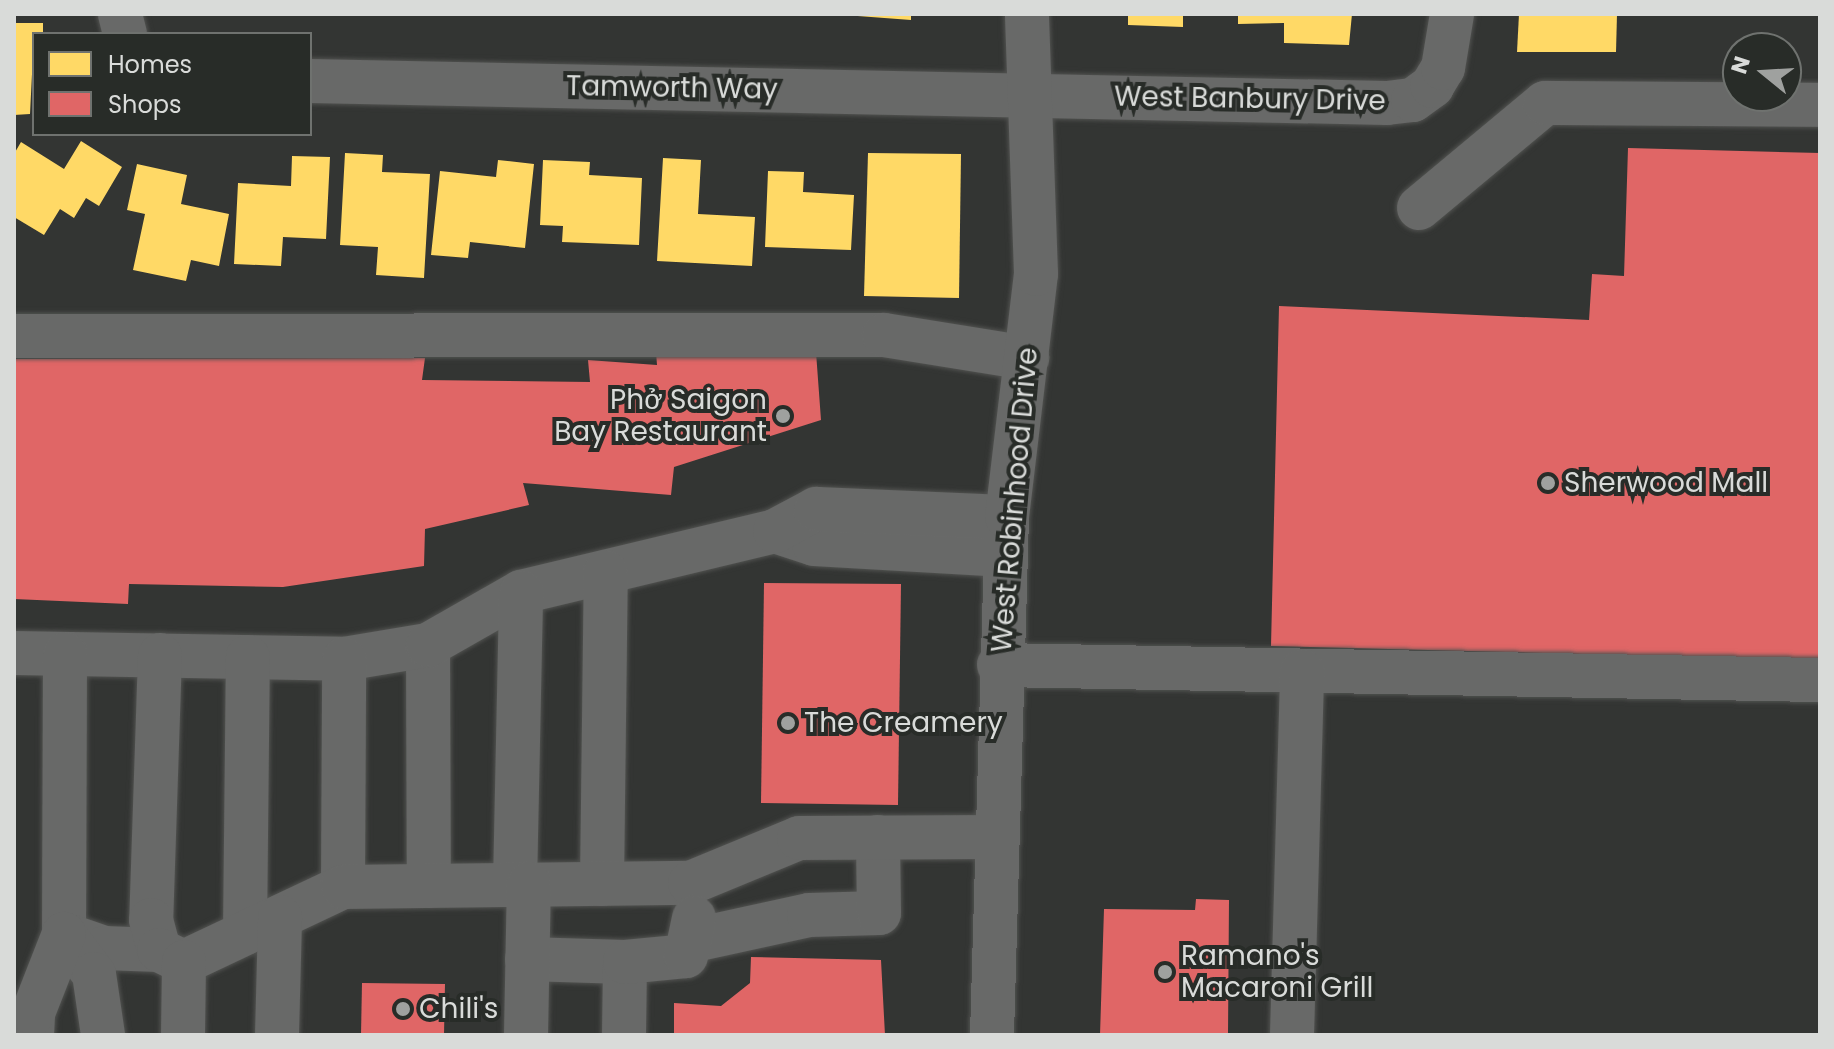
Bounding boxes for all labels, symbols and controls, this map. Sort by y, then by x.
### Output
legend [32,32,312,136]
north arrow [1722,32,1802,112]
text: Homes [108,48,192,81]
text: N [1723,52,1758,78]
street label: Tamworth Way [566,69,778,107]
street label: West Banbury Drive [1114,80,1386,118]
text: Shops [108,88,182,121]
street label: West Robinhood Drive [985,346,1045,654]
place label: Phở Saigon Bay Restaurant [554,383,767,449]
marker: Phở Saigon Bay Restaurant [774,407,792,425]
place label: Sherwood Mall [1564,466,1768,500]
marker: Sherwood Mall [1539,474,1557,492]
place label: The Creamery [804,706,1003,740]
marker: The Creamery [779,714,797,732]
place label: Ramano's Macaroni Grill [1181,939,1373,1005]
marker: Ramano's Macaroni Grill [1156,963,1174,981]
place label: Chili's [419,992,498,1026]
marker: Chili's [394,1000,412,1018]

